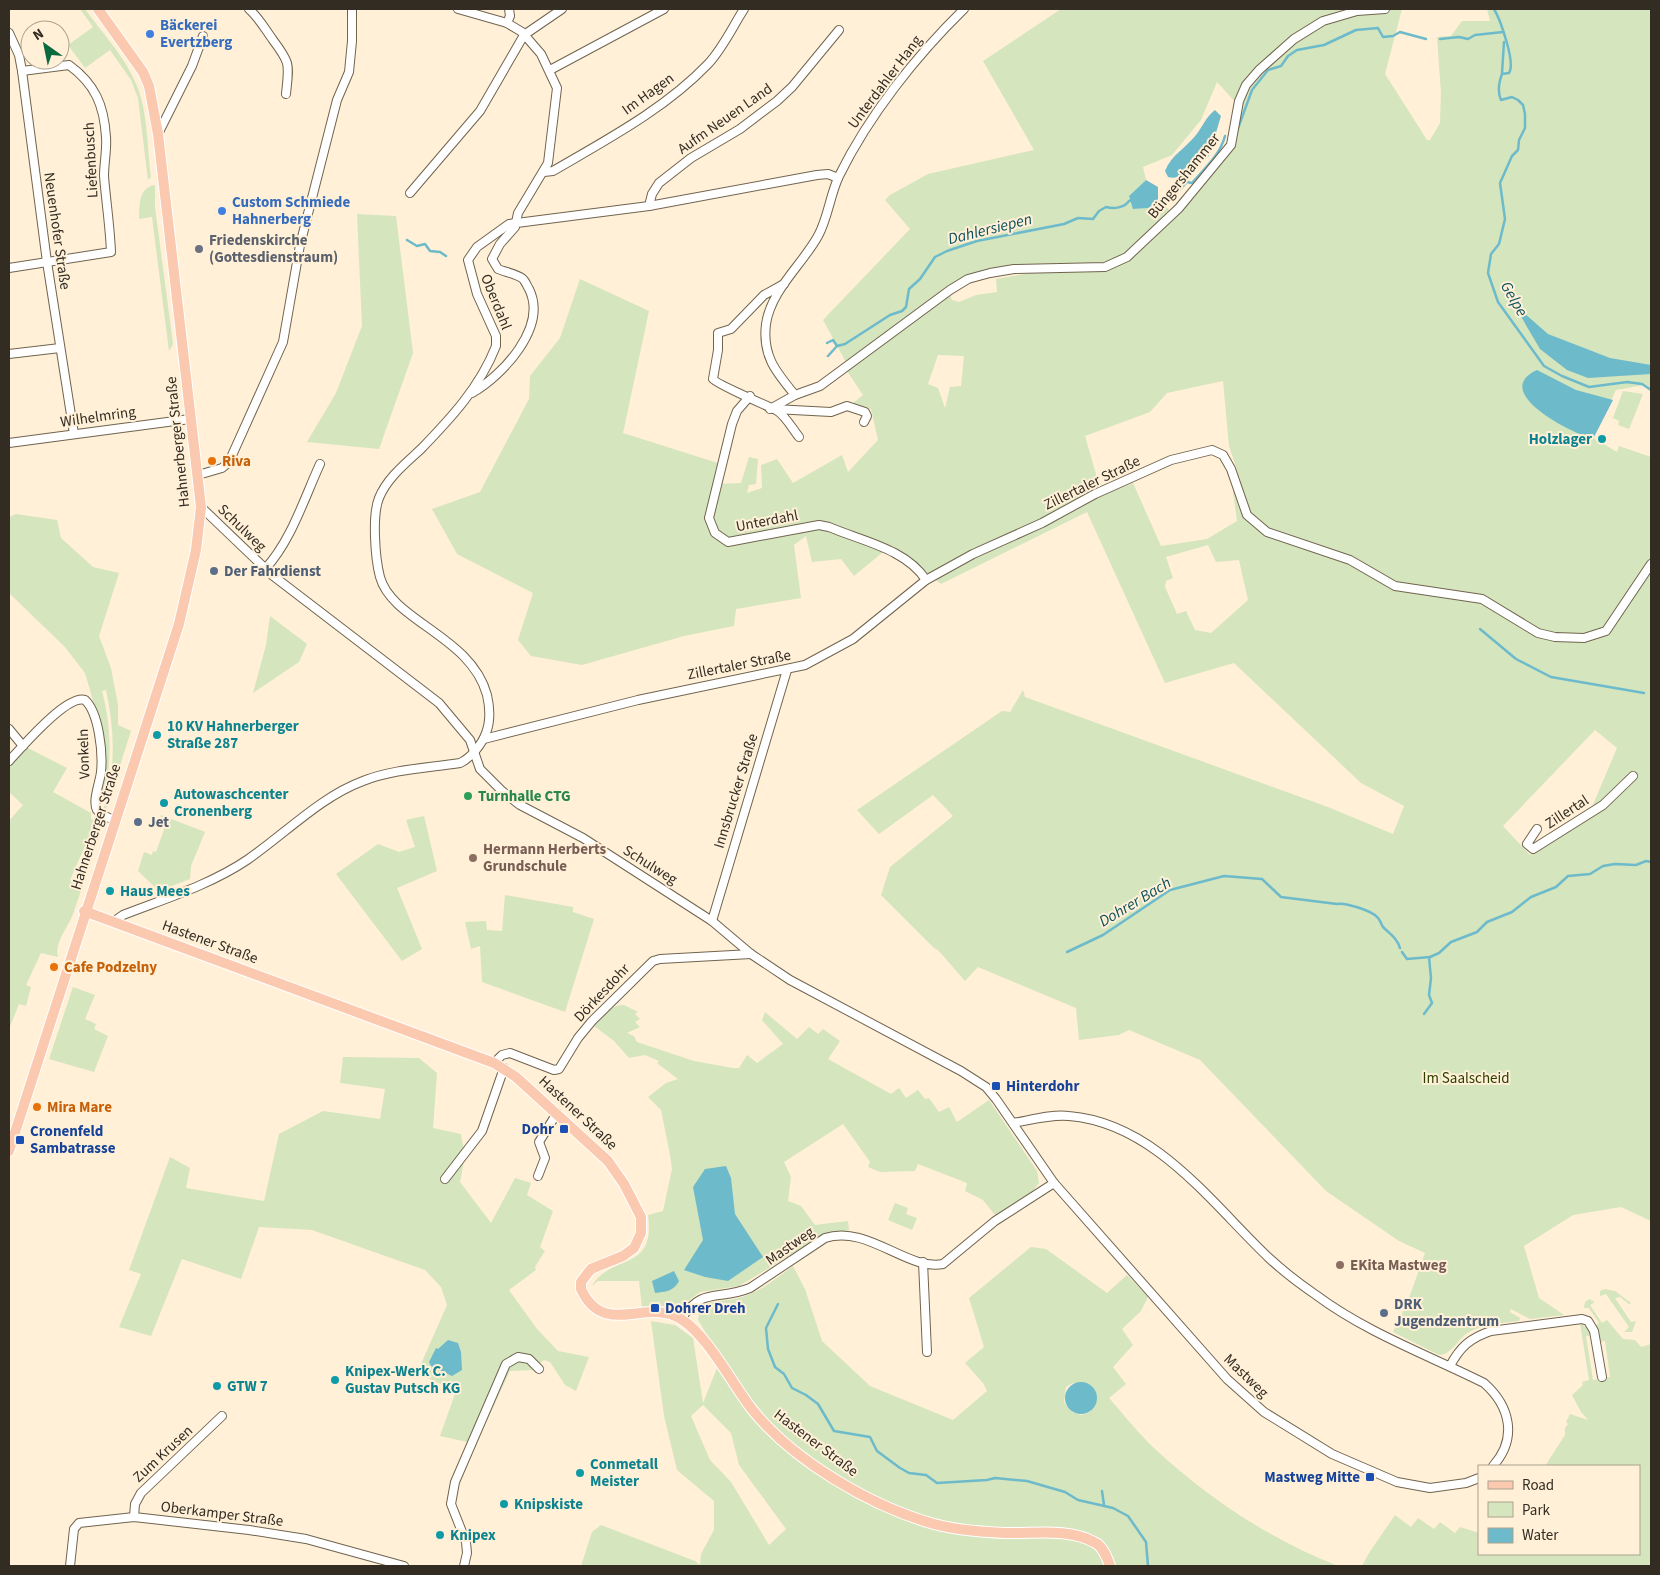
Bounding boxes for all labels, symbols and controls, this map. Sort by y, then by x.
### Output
place label: Bäckerei Evertzberg [160,15,232,53]
north arrow [20,20,70,70]
text: N [29,24,48,46]
marker: Bäckerei Evertzberg [144,28,156,40]
street label: Unterdahler Hang [843,31,927,133]
street label: Im Hagen [618,68,678,120]
street label: Aufm Neuen Land [673,78,777,160]
street label: Liefenbusch [79,121,103,199]
street label: Büngershammer [1143,128,1226,223]
street label: Neuenhofer Straße [38,171,76,291]
place label: Custom Schmiede Hahnerberg [232,192,350,230]
marker: Custom Schmiede Hahnerberg [216,205,228,217]
water label: Dahlersiepen [946,208,1034,250]
place label: Friedenskirche (Gottesdienstraum) [209,230,338,268]
marker: Friedenskirche (Gottesdienstraum) [193,243,205,255]
street label: Oberdahl [475,271,517,333]
water label: Gelpe [1495,277,1533,321]
street label: Hahnerberger Straße [161,376,195,508]
street label: Wilhelmring [59,401,137,433]
place label: Holzlager [1529,429,1592,450]
marker: Holzlager [1596,433,1608,445]
place label: Riva [222,451,251,472]
street label: Zillertaler Straße [1040,451,1144,515]
marker: Riva [206,455,218,467]
street label: Schulweg [213,499,271,557]
street label: Unterdahl [734,505,800,537]
place label: Der Fahrdienst [224,561,321,582]
marker: Der Fahrdienst [208,565,220,577]
street label: Zillertaler Straße [685,645,793,685]
place label: 10 KV Hahnerberger Straße 287 [167,716,299,754]
street label: Vonkeln [73,728,95,780]
marker: 10 KV Hahnerberger Straße 287 [151,729,163,741]
street label: Innsbrucker Straße [709,731,763,851]
street label: Hahnerberger Straße [66,761,126,893]
place label: Autowaschcenter Cronenberg [173,784,289,822]
place label: Turnhalle CTG [478,786,571,807]
marker: Turnhalle CTG [462,790,474,802]
street label: Zillertal [1541,790,1593,834]
marker: Autowaschcenter Cronenberg [158,797,170,809]
place label: Jet [148,812,169,833]
marker: Jet [132,816,144,828]
place label: Hermann Herberts Grundschule [483,839,607,877]
street label: Schulweg [619,840,682,890]
marker: Hermann Herberts Grundschule [467,852,479,864]
water label: Dohrer Bach [1095,872,1175,932]
place label: Haus Mees [120,881,190,902]
marker: Haus Mees [104,885,116,897]
street label: Hastener Straße [159,915,261,969]
place label: Cafe Podzelny [64,957,157,978]
street label: Dörkesdohr [569,958,635,1027]
marker: Cafe Podzelny [48,961,60,973]
park label: Im Saalscheid [1422,1068,1510,1089]
street label: Hastener Straße [534,1071,622,1155]
place label: Hinterdohr [1006,1076,1079,1097]
marker: Hinterdohr [990,1080,1002,1092]
place label: Mira Mare [47,1097,112,1118]
marker: Mira Mare [31,1101,43,1113]
place label: Dohr [522,1119,554,1140]
place label: Cronenfeld Sambatrasse [30,1121,116,1159]
marker: Dohr [558,1123,570,1135]
marker: Cronenfeld Sambatrasse [14,1134,26,1146]
street label: Mastweg [761,1221,819,1270]
place label: EKita Mastweg [1350,1255,1447,1276]
marker: EKita Mastweg [1334,1259,1346,1271]
place label: DRK Jugendzentrum [1394,1294,1499,1332]
place label: Dohrer Dreh [665,1298,746,1319]
marker: Dohrer Dreh [649,1302,661,1314]
marker: DRK Jugendzentrum [1378,1307,1390,1319]
street label: Mastweg [1219,1349,1273,1403]
place label: Knipex-Werk C. Gustav Putsch KG [345,1361,460,1399]
marker: Knipex-Werk C. Gustav Putsch KG [329,1374,341,1386]
place label: GTW 7 [227,1376,268,1397]
marker: GTW 7 [211,1380,223,1392]
street label: Hastener Straße [769,1404,863,1482]
street label: Zum Krusen [128,1421,198,1487]
place label: Conmetall Meister [590,1454,659,1492]
legend [1478,1465,1640,1555]
marker: Conmetall Meister [574,1467,586,1479]
place label: Mastweg Mitte [1264,1467,1360,1488]
marker: Mastweg Mitte [1364,1471,1376,1483]
text: Road [1522,1475,1554,1496]
place label: Knipskiste [514,1494,583,1515]
street label: Oberkamper Straße [160,1496,284,1532]
marker: Knipskiste [498,1498,510,1510]
text: Park [1522,1500,1551,1521]
place label: Knipex [450,1525,496,1546]
text: Water [1522,1525,1559,1546]
marker: Knipex [434,1529,446,1541]

